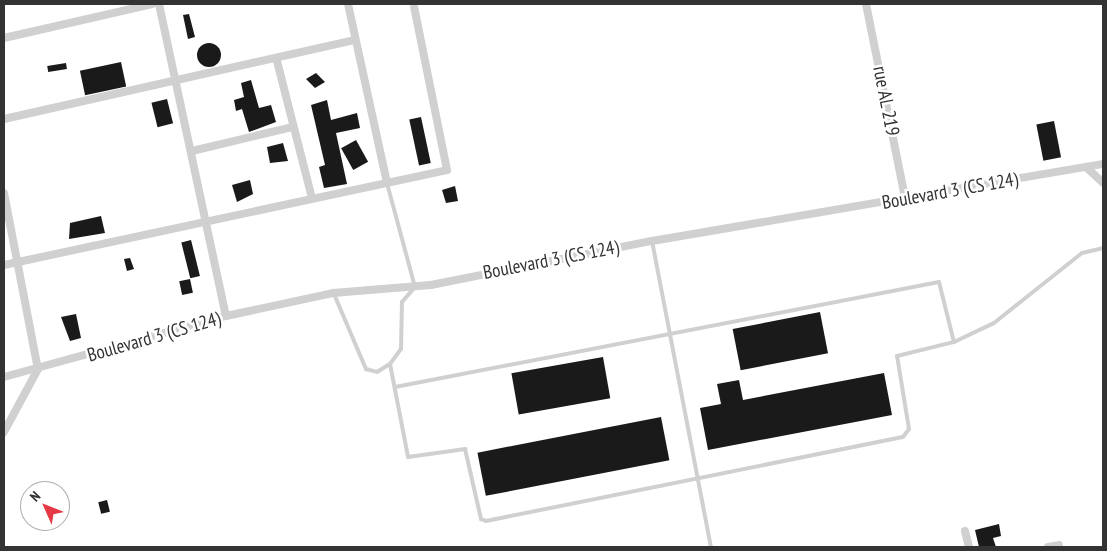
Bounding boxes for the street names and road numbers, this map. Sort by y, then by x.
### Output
street label: rue AL 219 [868,64,904,138]
street label: Boulevard 3 (CS 124) [880,168,1020,214]
street label: Boulevard 3 (CS 124) [481,236,621,284]
street label: Boulevard 3 (CS 124) [85,307,223,367]

